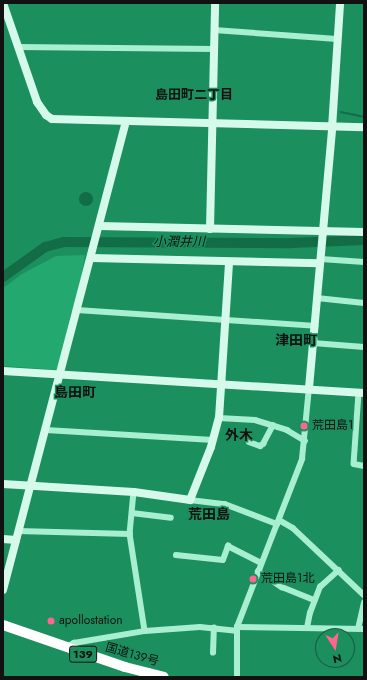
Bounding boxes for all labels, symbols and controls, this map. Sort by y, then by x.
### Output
district label: 島田町二丁目 [155,87,233,103]
water label: 小潤井川 [153,234,205,250]
district label: 津田町 [275,332,317,348]
district label: 島田町 [54,384,96,400]
place label: 荒田島1 [312,419,353,433]
marker: 荒田島1 [299,421,309,431]
district label: 外木 [225,427,253,443]
district label: 荒田島 [188,506,230,522]
place label: 荒田島1北 [261,572,314,586]
marker: 荒田島1北 [248,574,258,584]
place label: apollostation [59,614,123,628]
marker: apollostation [46,616,56,626]
north arrow [315,628,355,668]
street label: 国道139号 [104,641,160,669]
road number: 139 [69,645,97,663]
text: N [331,650,343,667]

